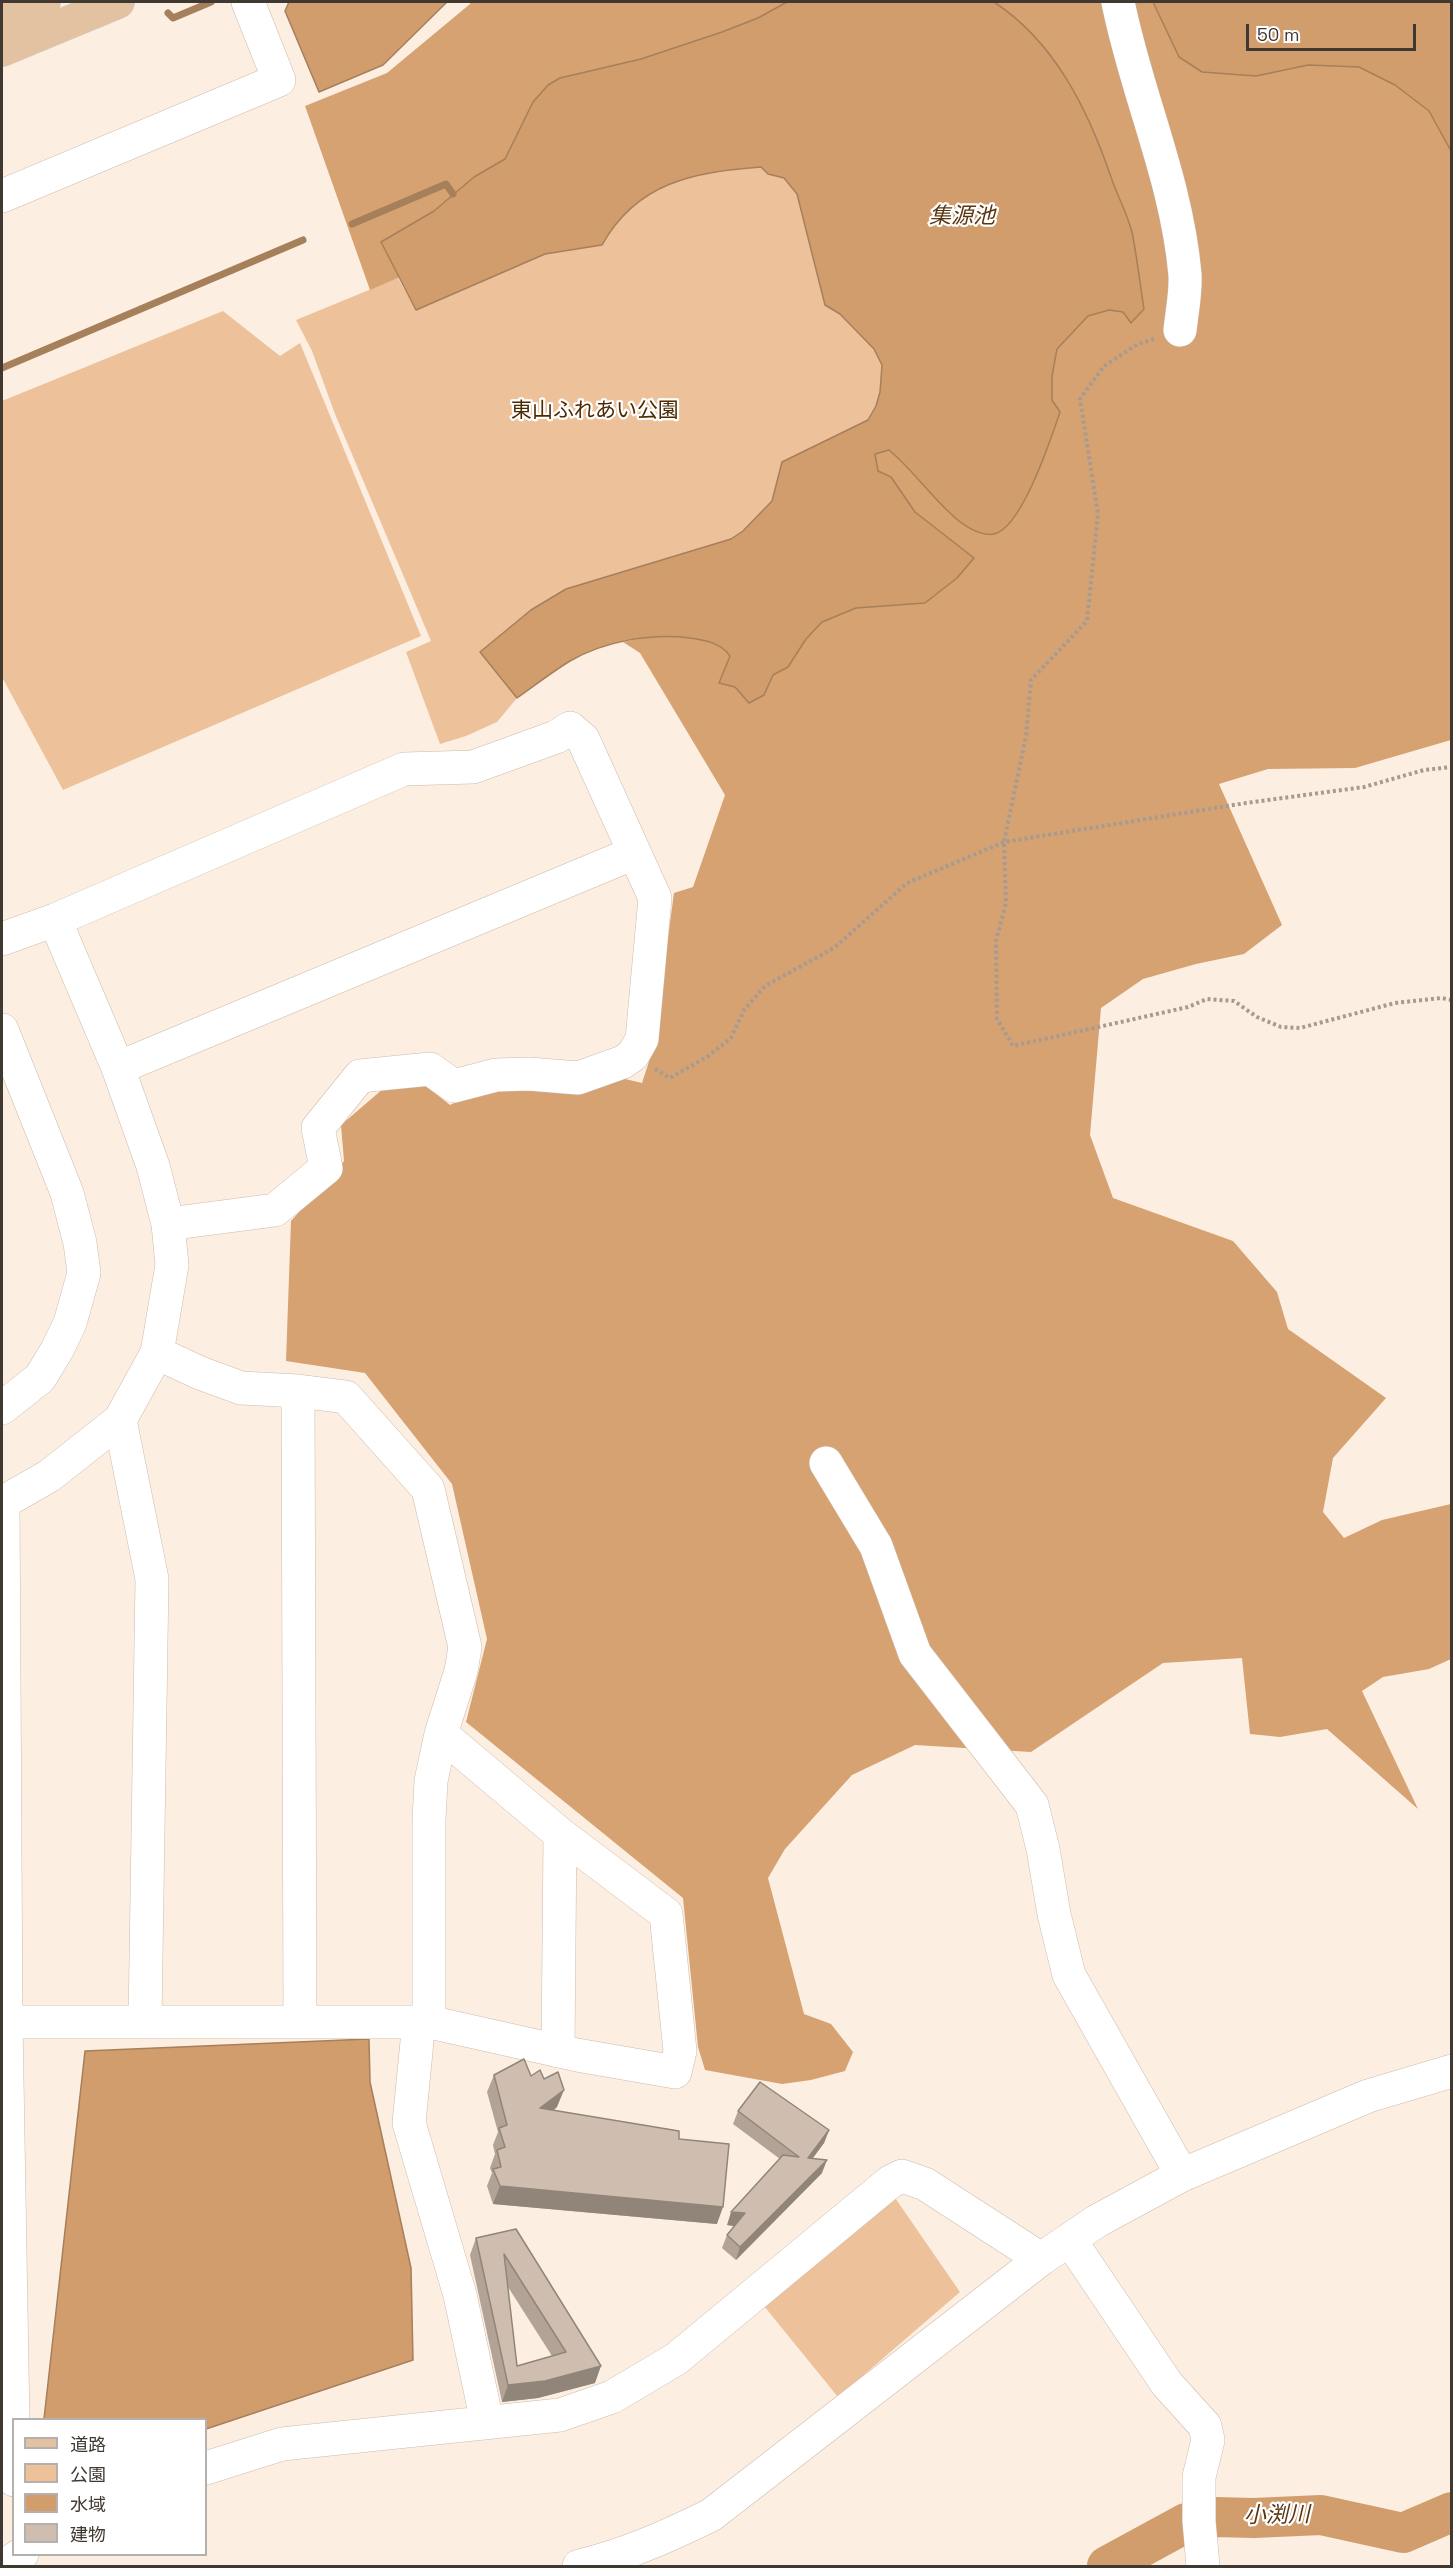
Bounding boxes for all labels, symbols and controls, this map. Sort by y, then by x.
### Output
scale bar [1249,12,1418,50]
text: 50 m [1257,23,1299,46]
water label: 集源池 [929,204,995,230]
park label: 東山ふれあい公園 [511,398,679,424]
legend [12,2418,207,2556]
text: 道路 [70,2433,106,2456]
text: 公園 [70,2463,106,2486]
text: 水域 [70,2493,106,2516]
water label: 小渕川 [1244,2502,1310,2530]
text: 建物 [70,2523,106,2546]

